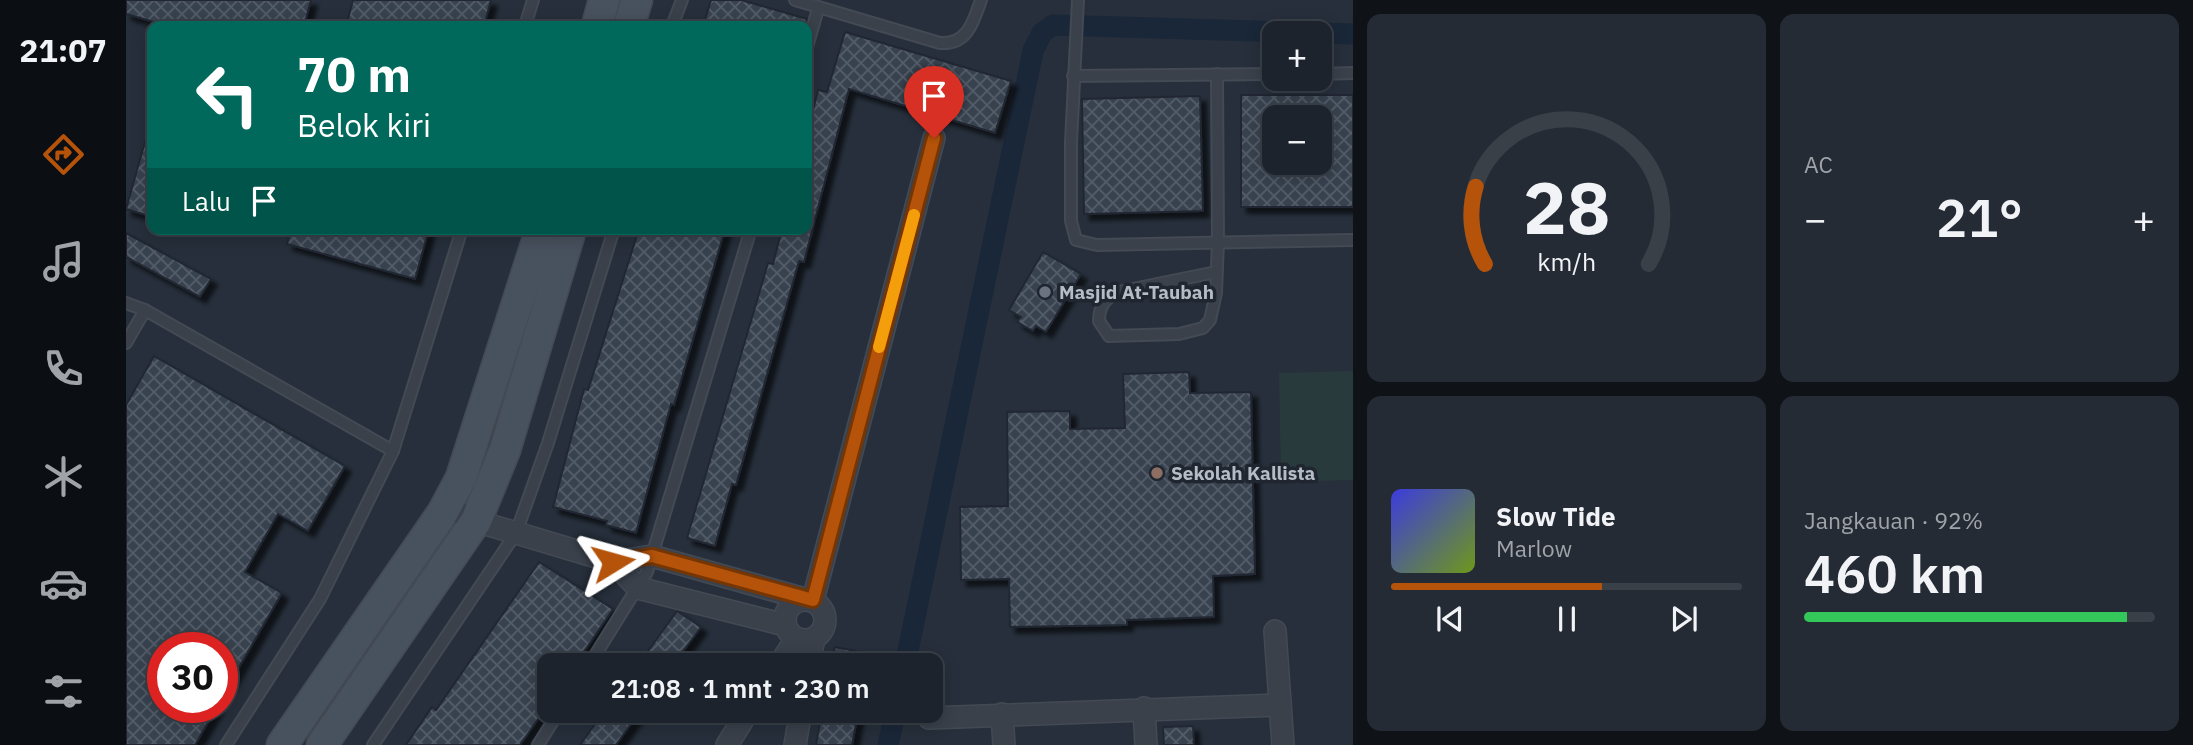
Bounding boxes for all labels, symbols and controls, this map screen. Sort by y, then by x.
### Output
map controls [1262,21,1332,175]
button: + [1262,21,1332,91]
text: 21:07 [19,29,107,71]
text: 70 m [297,42,411,105]
icon: left [182,49,273,140]
pin [904,66,964,138]
icon: arrive [915,77,953,115]
text: Belok kiri [297,104,431,146]
button: − [1262,105,1332,175]
icon: directions [39,130,88,179]
text: AC [1804,149,1833,179]
text: 28 [1523,159,1610,254]
icon: arrive [245,182,283,220]
text: Lalu [182,184,231,218]
text: 21° [1936,184,2023,251]
text: − [1804,194,1827,243]
text: + [2132,194,2155,243]
icon: music [39,237,88,286]
text: km/h [1537,245,1596,278]
place label: Masjid At-Taubah [1059,280,1214,304]
marker: Masjid At-Taubah [1037,284,1053,300]
icon: phone [39,344,88,393]
icon: climate [39,452,88,501]
place label: Sekolah Kallista [1171,461,1315,485]
marker: Sekolah Kallista [1149,465,1165,481]
text: Slow Tide [1496,499,1616,533]
text: Jangkauan · 92% [1804,505,1983,535]
position arrow [576,525,650,599]
text: Marlow [1496,533,1572,563]
text: 460 km [1804,540,1985,607]
icon: car [39,559,88,608]
icon: previous [1431,600,1469,638]
icon: pause [1548,600,1586,638]
icon: next [1665,600,1703,638]
speed limit sign: 30 [147,632,238,723]
icon: filters [39,667,88,716]
text: 21:08 · 1 mnt · 230 m [610,671,870,705]

